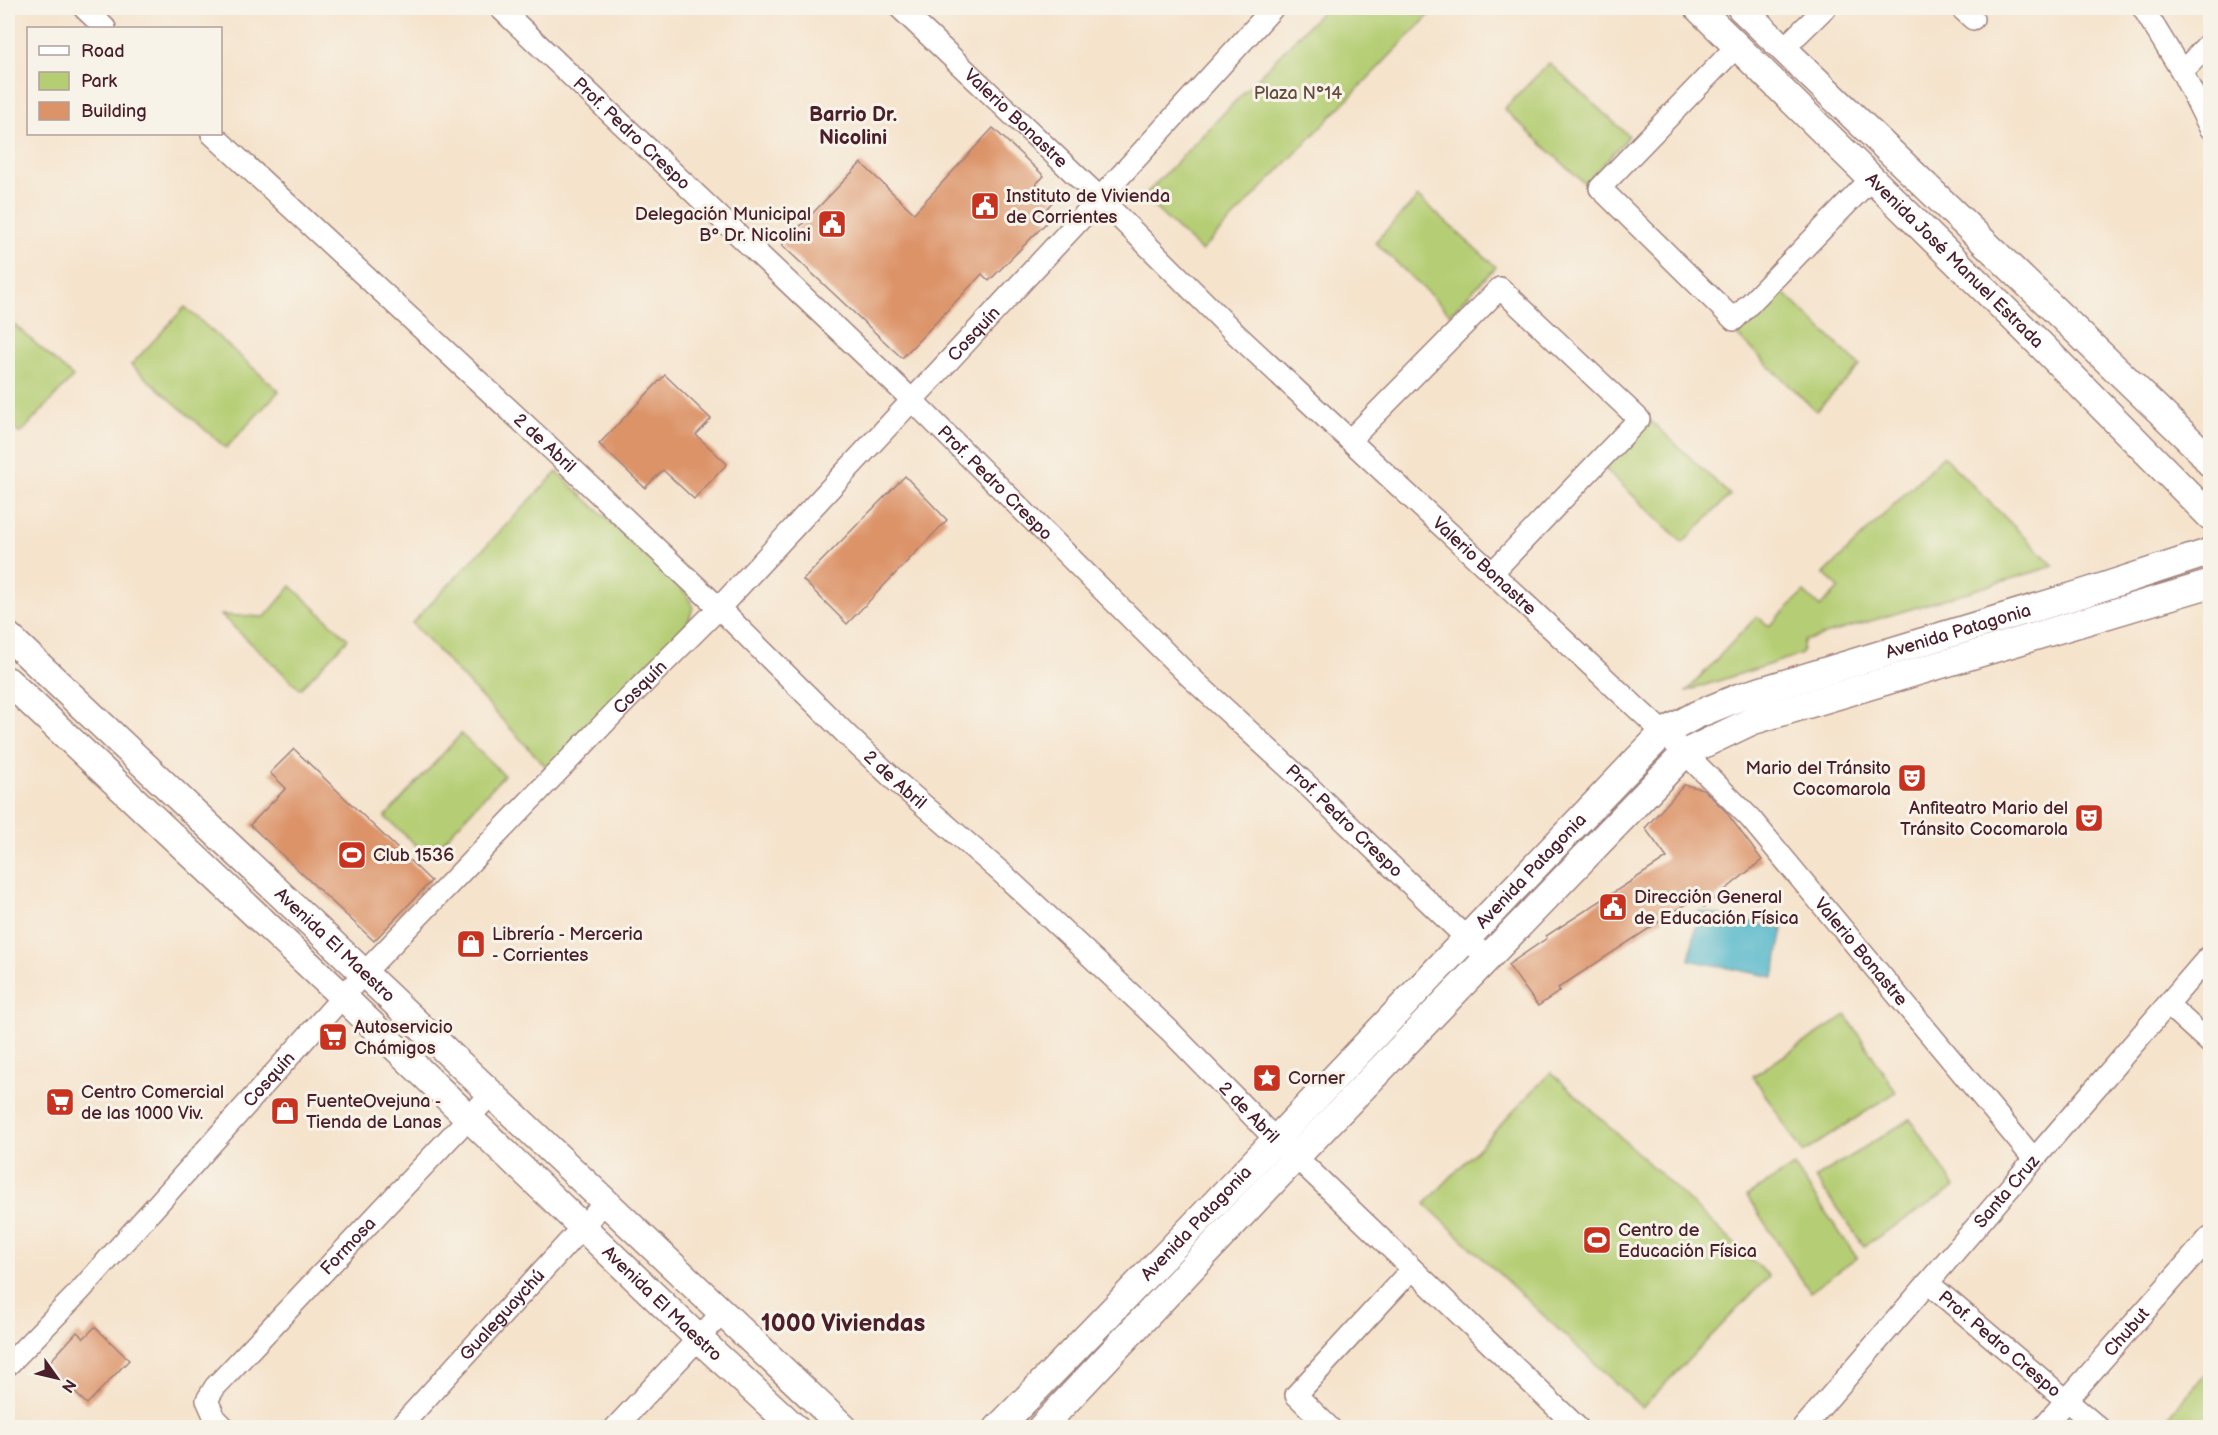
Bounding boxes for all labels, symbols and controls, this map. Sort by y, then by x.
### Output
legend [27,27,222,135]
text: Road [81,41,125,62]
street label: Valerio Bonastre [960,64,1072,172]
text: Park [81,71,117,92]
street label: Prof. Pedro Crespo [569,73,695,194]
park label: Plaza N°14 [1254,83,1342,104]
text: Building [81,101,147,122]
district label: Barrio Dr. Nicolini [809,103,897,150]
street label: Avenida José Manuel Estrada [1861,168,2048,352]
place label: Instituto de Vivienda de Corrientes [1006,186,1170,228]
public building icon: Instituto de Vivienda de Corrientes [969,190,1001,222]
place label: Delegación Municipal Bº Dr. Nicolini [635,204,811,246]
public building icon: Delegación Municipal Bº Dr. Nicolini [816,208,848,240]
street label: Cosquín [943,302,1004,366]
street label: 2 de Abril [509,409,580,477]
street label: Prof. Pedro Crespo [933,421,1057,544]
street label: Valerio Bonastre [1428,512,1541,620]
street label: Avenida Patagonia [1883,599,2033,663]
street label: Cosquín [609,656,671,718]
street label: 2 de Abril [859,746,931,813]
place label: Mario del Tránsito Cocomarola [1745,758,1891,800]
street label: Prof. Pedro Crespo [1282,760,1407,882]
theatre icon: Mario del Tránsito Cocomarola [1896,762,1928,794]
place label: Anfiteatro Mario del Tránsito Cocomarola [1900,798,2068,840]
theatre icon: Anfiteatro Mario del Tránsito Cocomarola [2073,802,2105,834]
street label: Avenida Patagonia [1471,809,1591,933]
sports icon: Club 1536 [336,839,368,871]
place label: Club 1536 [373,845,454,866]
street label: Avenida El Maestro [271,883,400,1007]
place label: Dirección General de Educación Física [1634,887,1799,929]
public building icon: Dirección General de Educación Física [1597,891,1629,923]
street label: Valerio Bonastre [1810,893,1912,1010]
place label: Librería - Merceria - Corrientes [492,924,643,966]
shop icon: Librería - Merceria - Corrientes [455,928,487,960]
place label: Autoservicio Chámigos [354,1017,453,1059]
supermarket icon: Autoservicio Chámigos [317,1021,349,1053]
street label: Cosquín [239,1047,299,1111]
place icon: Corner [1251,1062,1283,1094]
place label: Corner [1288,1068,1345,1089]
street label: 2 de Abril [1215,1077,1284,1147]
place label: Centro Comercial de las 1000 Viv. [81,1082,224,1124]
supermarket icon: Centro Comercial de las 1000 Viv. [44,1086,76,1118]
place label: FuenteOvejuna - Tienda de Lanas [306,1091,442,1133]
shop icon: FuenteOvejuna - Tienda de Lanas [269,1095,301,1127]
street label: Santa Cruz [1969,1151,2044,1232]
street label: Avenida Patagonia [1136,1161,1256,1285]
street label: Formosa [316,1213,380,1279]
place label: Centro de Educación Física [1618,1220,1757,1262]
sports icon: Centro de Educación Física [1581,1224,1613,1256]
street label: Avenida El Maestro [598,1241,726,1365]
street label: Gualeguaychú [455,1265,549,1365]
street label: Prof. Pedro Crespo [1934,1286,2065,1402]
street label: Chubut [2099,1303,2154,1361]
district label: 1000 Viviendas [761,1309,926,1338]
north arrow [27,1348,87,1408]
text: N [57,1375,79,1396]

